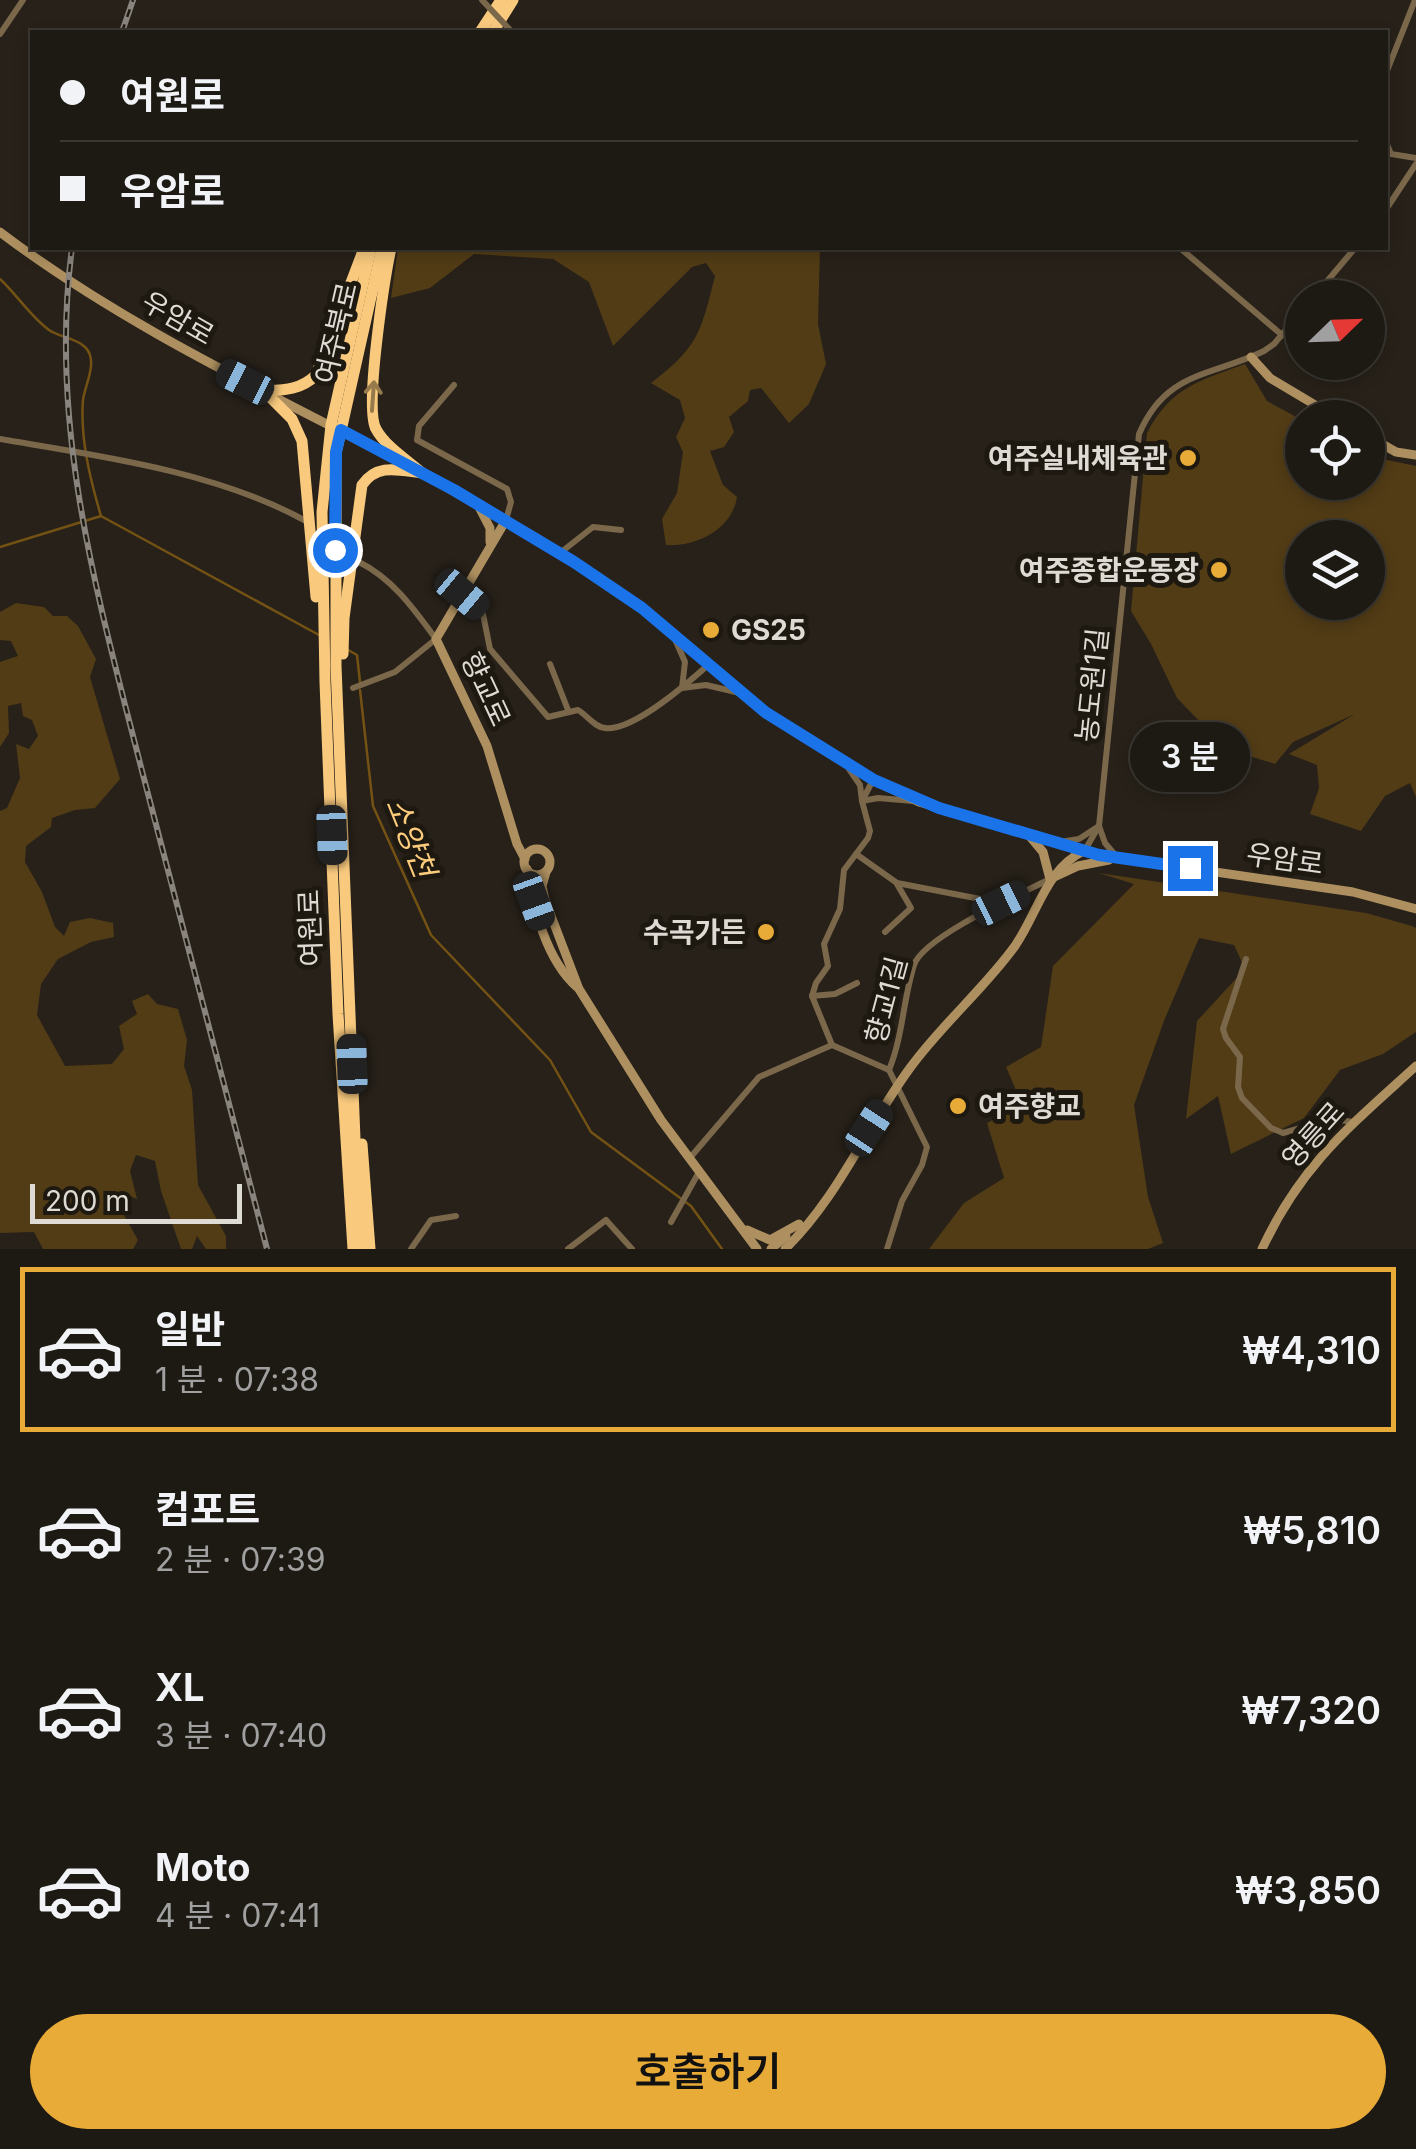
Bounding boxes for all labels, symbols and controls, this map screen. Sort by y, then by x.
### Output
text: 여원로 [120,72,225,118]
text: 우암로 [120,168,225,214]
street label: 여주북로 [308,279,364,387]
north arrow [1285,280,1385,380]
map controls [1285,280,1385,620]
street label: 우암로 [136,284,220,352]
car [211,355,279,409]
one-way arrow [364,380,383,412]
button: locate [1285,400,1385,500]
place label: 여주실내체육관 [988,441,1168,475]
marker: 여주실내체육관 [1177,447,1199,469]
button: layers [1285,520,1385,620]
route start [313,528,358,573]
place label: 여주종합운동장 [1019,553,1199,587]
marker: 여주종합운동장 [1208,559,1230,581]
car [429,563,495,625]
place label: GS25 [731,613,806,647]
marker: GS25 [700,619,722,641]
street label: 농도원1길 [1069,626,1115,744]
street label: 향교로 [454,647,518,731]
callout: 3 분 [1130,723,1250,793]
text: 3 분 [1161,737,1219,776]
water label: 소양천 [379,792,444,885]
car [316,804,348,866]
street label: 우암로 [1244,837,1326,881]
route end [1168,846,1213,891]
car [510,868,558,934]
car [967,876,1035,930]
street label: 여원로 [292,889,328,967]
place label: 수곡가든 [643,915,746,949]
marker: 수곡가든 [755,921,777,943]
street label: 향교1길 [858,953,914,1047]
car [336,1033,368,1095]
place label: 여주향교 [978,1089,1081,1123]
car [840,1095,898,1161]
marker: 여주향교 [947,1095,969,1117]
street label: 영릉로 [1275,1095,1351,1175]
scale bar [30,1179,242,1224]
text: 200 m [45,1184,130,1218]
icon: car [35,1305,125,1395]
text: 일반 [155,1306,225,1352]
text: ₩4,310 [1242,1327,1381,1373]
text: 1 분 · 07:38 [155,1360,319,1399]
icon: car [35,1485,125,1575]
text: 컴포트 [155,1486,260,1532]
text: ₩5,810 [1243,1507,1381,1553]
text: 2 분 · 07:39 [155,1540,326,1579]
text: XL [155,1664,205,1710]
icon: car [35,1665,125,1755]
text: ₩7,320 [1241,1687,1381,1733]
text: 3 분 · 07:40 [155,1716,327,1755]
text: Moto [155,1844,251,1890]
icon: car [35,1845,125,1935]
text: ₩3,850 [1235,1867,1381,1913]
text: 4 분 · 07:41 [155,1896,320,1935]
button: 호출하기 [30,2014,1386,2129]

